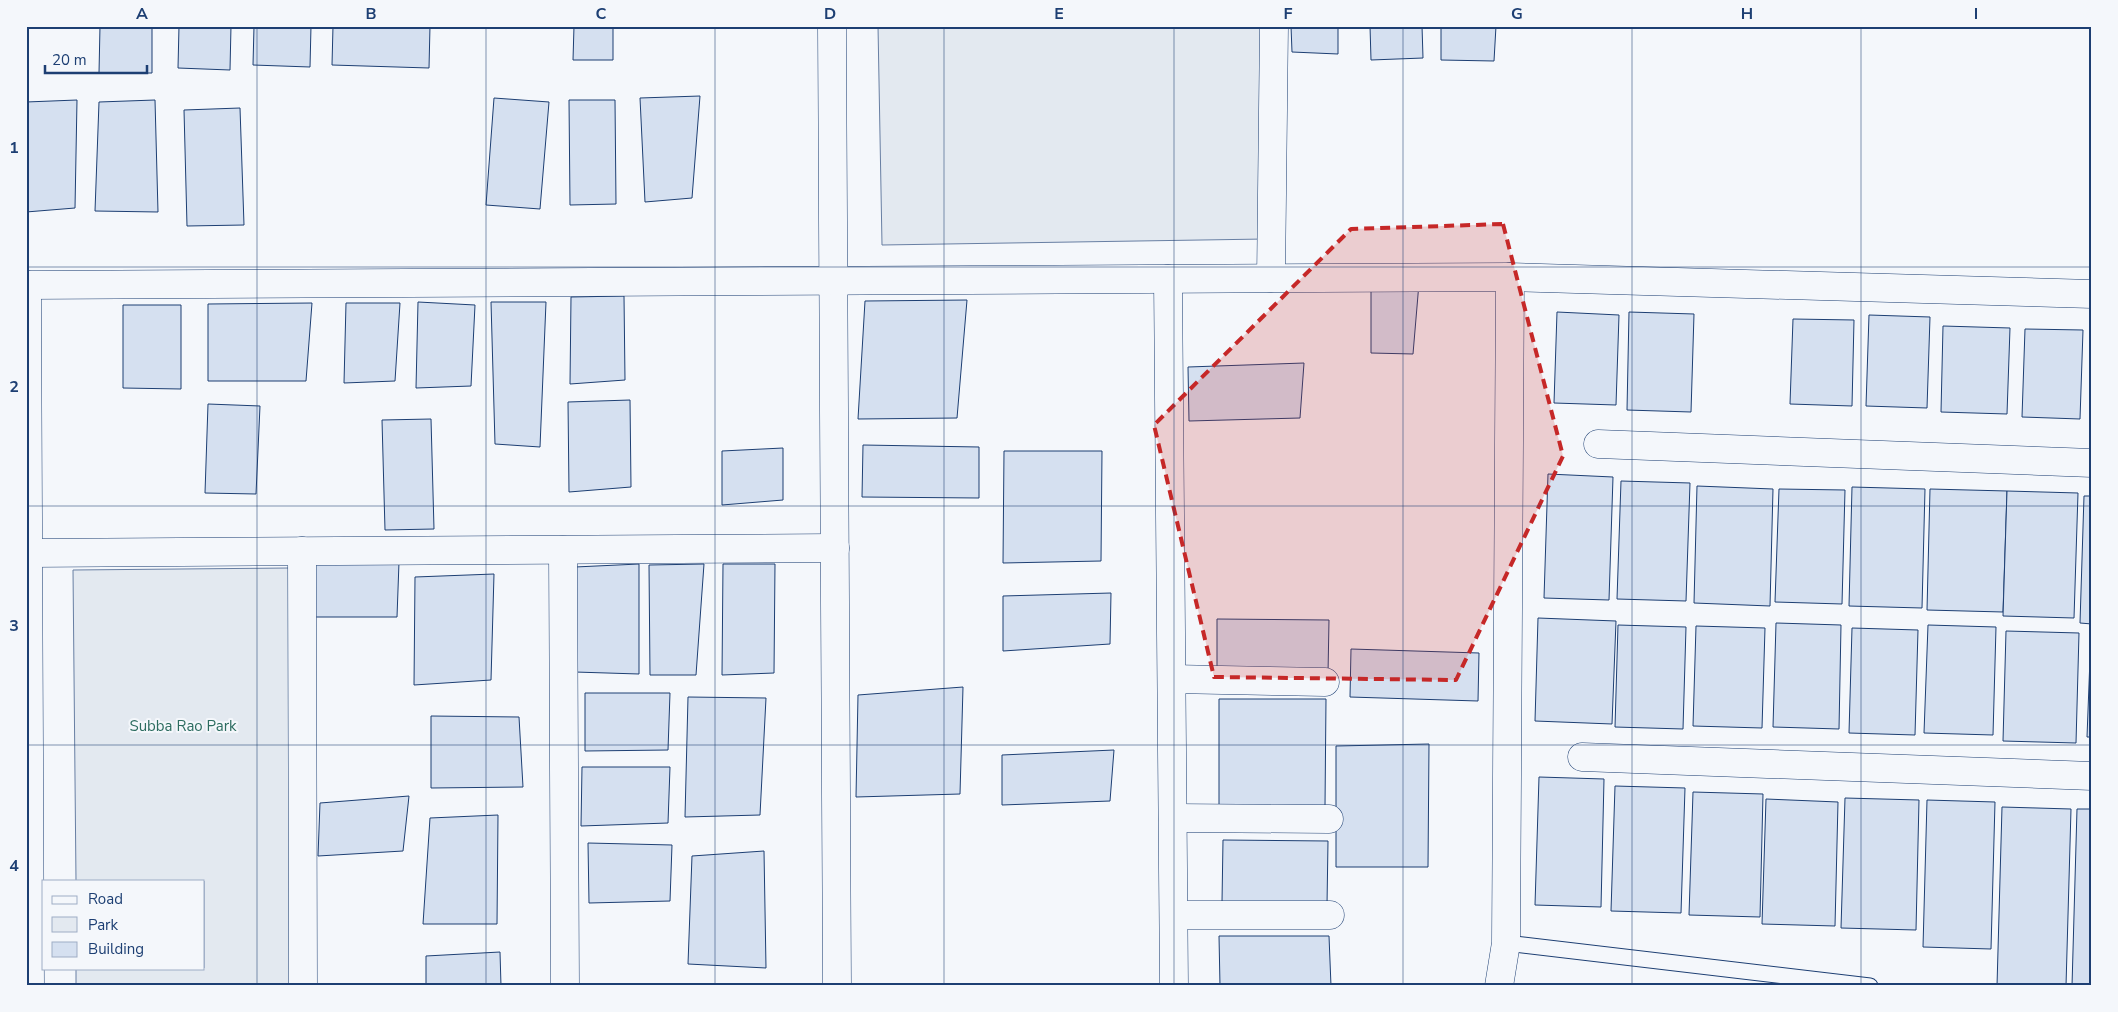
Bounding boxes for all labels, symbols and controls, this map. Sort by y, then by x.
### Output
text: A [136,3,148,25]
text: B [365,3,377,25]
text: C [596,3,607,25]
text: D [824,3,836,25]
text: E [1054,3,1064,25]
text: F [1284,3,1293,25]
text: G [1511,3,1523,25]
text: H [1741,3,1753,25]
text: I [1974,3,1978,25]
scale bar [45,42,148,74]
text: 20 m [52,50,87,70]
text: 1 [9,137,19,159]
text: 2 [9,376,19,398]
text: 3 [9,615,19,637]
park label: Subba Rao Park [129,716,237,736]
text: 4 [9,855,19,877]
legend [42,880,205,970]
text: Road [88,889,123,909]
text: Park [88,915,118,935]
text: Building [88,939,144,959]

